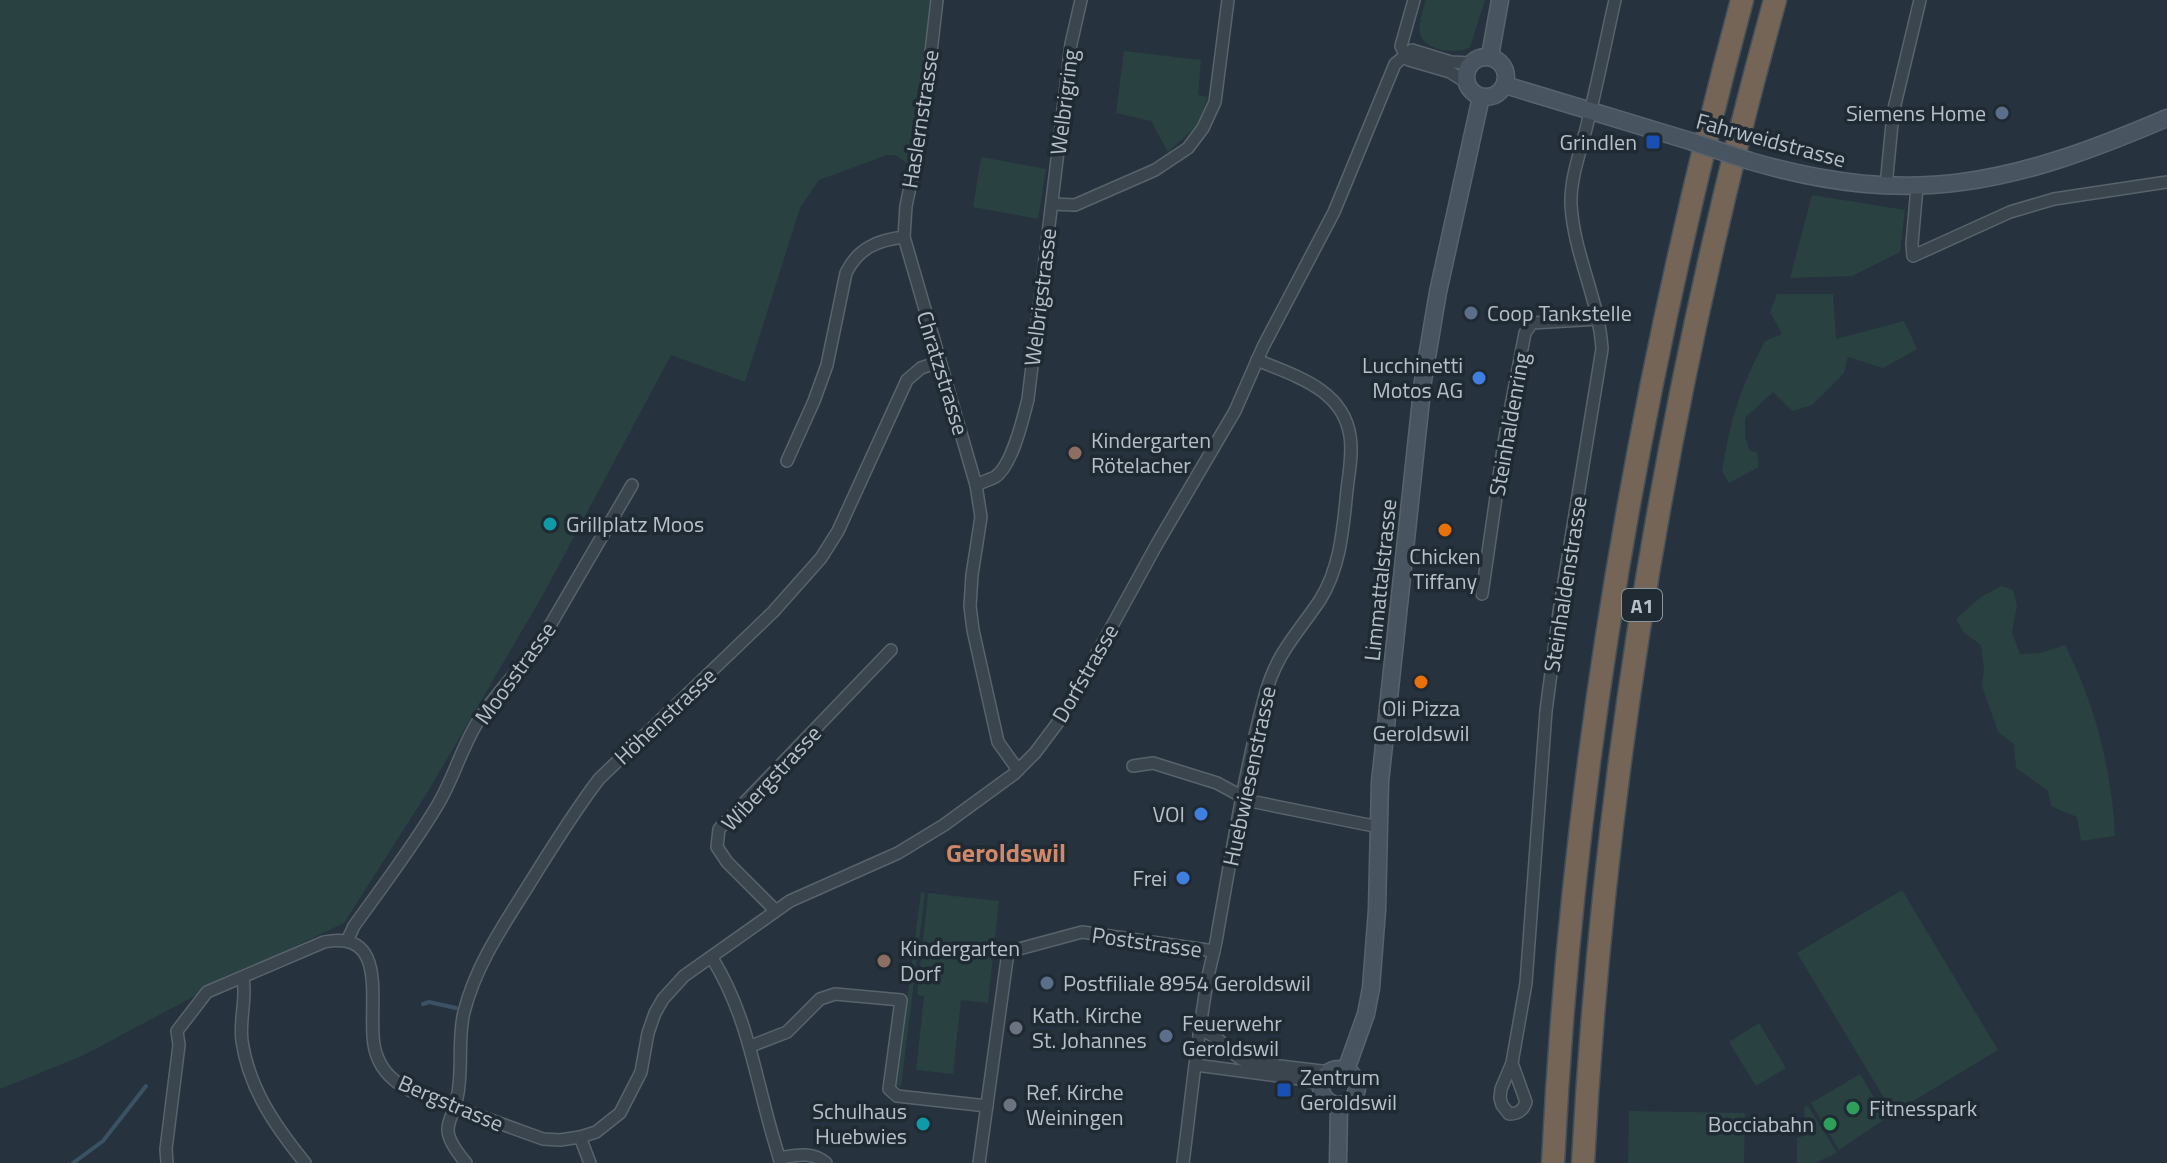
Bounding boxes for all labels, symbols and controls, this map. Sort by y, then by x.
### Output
street label: Haslernstrasse [892,47,948,191]
street label: Welbrigring [1041,47,1087,157]
place label: Siemens Home [1846,96,1986,130]
street label: Fahrweidstrasse [1692,104,1850,176]
marker: Siemens Home [1993,104,2011,122]
place label: Grindlen [1560,125,1637,159]
marker: Grindlen [1644,133,1662,151]
street label: Welbrigstrasse [1015,226,1065,368]
place label: Coop Tankstelle [1487,296,1632,330]
marker: Coop Tankstelle [1462,304,1480,322]
street label: Chratzstrasse [908,307,978,439]
place label: Lucchinetti Motos AG [1362,348,1463,407]
street label: Steinhaldenring [1480,350,1538,498]
marker: Lucchinetti Motos AG [1470,369,1488,387]
place label: Kindergarten Rötelacher [1091,423,1211,482]
marker: Kindergarten Rötelacher [1066,444,1084,462]
street label: Steinhaldenstrasse [1534,494,1596,674]
street label: Limmattalstrasse [1355,497,1405,663]
place label: Grillplatz Moos [566,507,704,541]
marker: Grillplatz Moos [541,515,559,533]
marker: Chicken Tiffany [1436,521,1454,539]
place label: Chicken Tiffany [1409,539,1481,598]
road number: A1 [1622,589,1662,621]
street label: Moosstrasse [466,614,564,732]
street label: Dorfstrasse [1043,617,1127,729]
street label: Höhenstrasse [606,659,724,773]
marker: Oli Pizza Geroldswil [1412,673,1430,691]
street label: Huebwiesenstrasse [1213,683,1285,869]
place label: Oli Pizza Geroldswil [1372,691,1470,750]
street label: Wibergstrasse [713,717,829,839]
place label: VOI [1153,797,1185,831]
marker: VOI [1192,805,1210,823]
district label: Geroldswil [946,833,1066,872]
place label: Frei [1133,861,1167,895]
marker: Frei [1174,869,1192,887]
street label: Poststrasse [1090,917,1204,967]
place label: Kindergarten Dorf [900,931,1020,990]
marker: Kindergarten Dorf [875,952,893,970]
place label: Postfiliale 8954 Geroldswil [1063,966,1311,1000]
marker: Postfiliale 8954 Geroldswil [1038,974,1056,992]
place label: Kath. Kirche St. Johannes [1032,998,1147,1057]
place label: Feuerwehr Geroldswil [1182,1006,1282,1065]
marker: Kath. Kirche St. Johannes [1007,1019,1025,1037]
marker: Feuerwehr Geroldswil [1157,1027,1175,1045]
place label: Zentrum Geroldswil [1300,1060,1397,1119]
street label: Bergstrasse [393,1066,509,1140]
place label: Ref. Kirche Weiningen [1026,1075,1124,1134]
marker: Zentrum Geroldswil [1275,1081,1293,1099]
place label: Fitnesspark [1869,1091,1978,1125]
place label: Schulhaus Huebwies [812,1094,907,1153]
marker: Ref. Kirche Weiningen [1001,1096,1019,1114]
marker: Fitnesspark [1844,1099,1862,1117]
place label: Bocciabahn [1708,1107,1814,1141]
marker: Schulhaus Huebwies [914,1115,932,1133]
marker: Bocciabahn [1821,1115,1839,1133]

